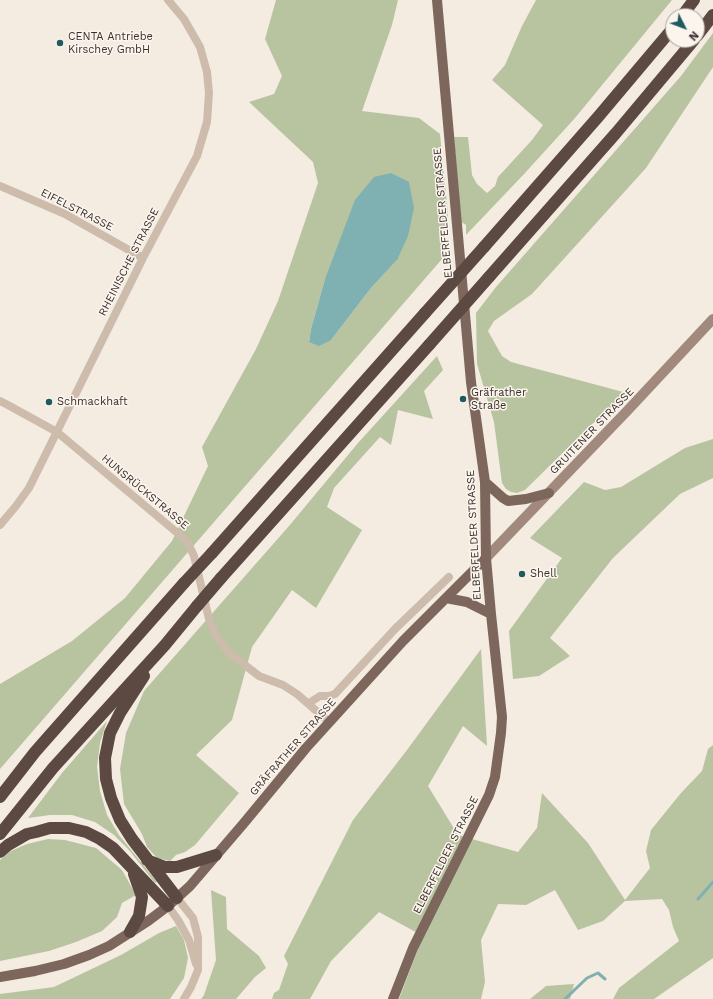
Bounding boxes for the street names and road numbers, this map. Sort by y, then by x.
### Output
street label: ELBERFELDER STRASSE [431,147,455,279]
street label: EIFELSTRASSE [39,186,115,234]
street label: RHEINISCHE STRASSE [96,206,162,318]
street label: GRUITENER STRASSE [547,385,637,477]
street label: HUNSRÜCKSTRASSE [99,452,191,532]
street label: ELBERFELDER STRASSE [464,470,484,600]
street label: GRÄFRATHER STRASSE [247,696,339,798]
street label: ELBERFELDER STRASSE [411,794,481,916]

